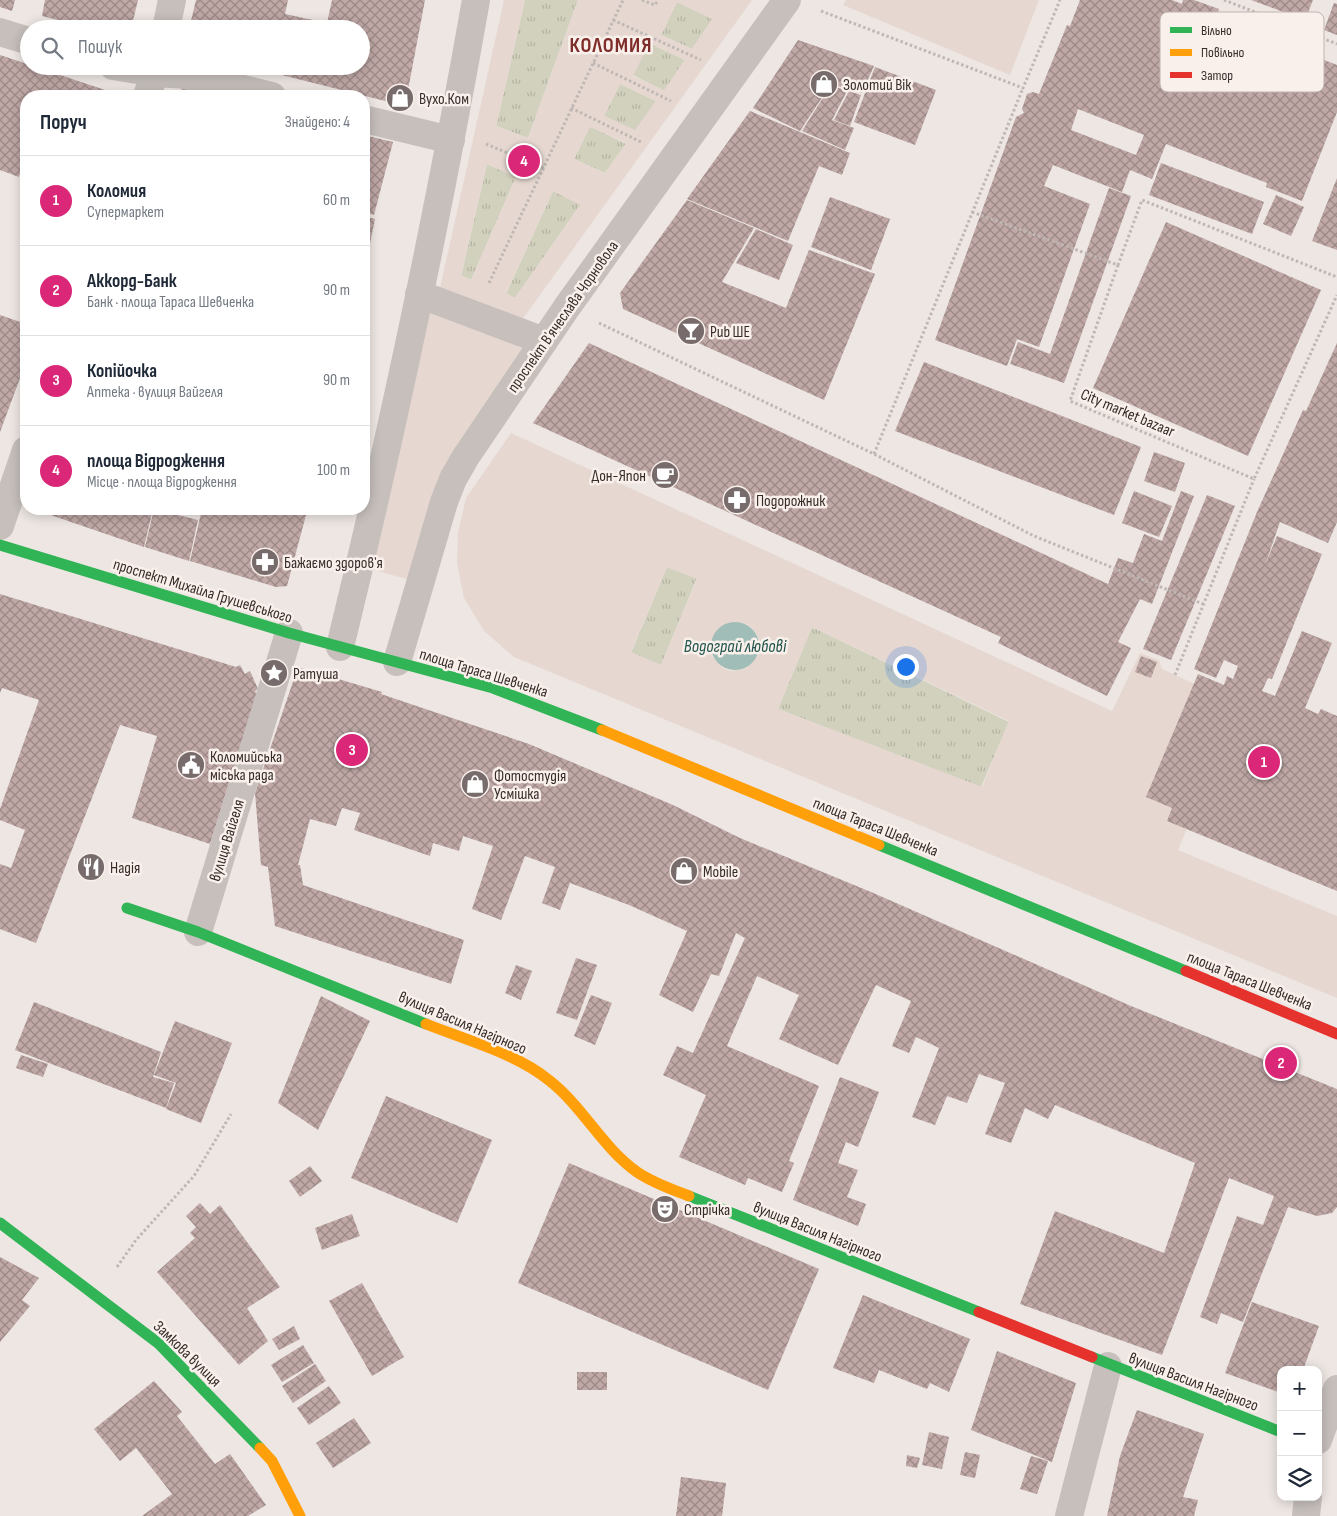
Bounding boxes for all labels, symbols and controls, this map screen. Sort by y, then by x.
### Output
legend [1160,12,1324,92]
search box [20,20,370,75]
text: Вільно [1201,22,1232,39]
district label: КОЛОМИЯ [570,33,652,58]
icon: search [38,34,66,62]
text: Пошук [78,36,122,59]
text: Повільно [1201,44,1245,61]
text: Затор [1201,67,1233,84]
shop icon: Золотий Вік [809,69,839,99]
place label: Золотий Вік [843,76,912,95]
shop icon: Вухо.Ком [385,83,415,113]
place label: Вухо.Ком [419,90,469,109]
text: Поруч [40,110,87,135]
text: Знайдено: 4 [285,113,350,132]
pin: 4 [508,142,540,180]
text: Коломия [87,180,146,203]
text: 1 [53,191,59,210]
text: 60 m [323,191,350,210]
text: Супермаркет [87,203,164,222]
street label: проспект Вʼячеслава Чорновола [504,237,623,396]
text: Аккорд-Банк [87,270,177,293]
text: 2 [52,281,60,300]
text: 90 m [323,281,350,300]
text: Банк · площа Тараса Шевченка [87,293,254,312]
bar icon: Pub ШЕ [676,316,706,346]
place label: Pub ШЕ [710,323,750,342]
text: Копійочка [87,360,157,383]
text: 3 [52,371,60,390]
text: 90 m [323,371,350,390]
text: Аптека · вулиця Вайгеля [87,383,223,402]
street label: City market bazaar [1077,385,1178,442]
text: площа Відродження [87,450,225,473]
cafe icon: Дон-Япон [650,460,680,490]
text: 4 [52,461,60,480]
text: 100 m [317,461,350,480]
place label: Дон-Япон [592,467,646,486]
text: Місце · площа Відродження [87,473,237,492]
pharmacy icon: Подорожник [722,485,752,515]
place label: Подорожник [756,492,826,511]
pharmacy icon: Бажаємо здоровʼя [250,547,280,577]
place label: Бажаємо здоровʼя [284,554,383,573]
street label: проспект Михайла Грушевського [111,555,294,628]
water label: Водограй любові [684,636,787,657]
street label: площа Тараса Шевченка [417,645,550,702]
your location [893,654,919,680]
place icon: Ратуша [259,658,289,688]
place label: Ратуша [293,665,338,684]
pin: 3 [336,731,368,769]
pin: 1 [1248,743,1280,781]
place label: Коломийська міська рада [210,748,282,785]
public building icon: Коломийська міська рада [176,750,206,780]
place label: Фотостудія Усмішка [494,767,566,804]
shop icon: Фотостудія Усмішка [460,769,490,799]
street label: площа Тараса Шевченка [810,794,941,861]
street label: вулиця Вайгеля [206,797,249,884]
restaurant icon: Надія [76,852,106,882]
shop icon: Mobile [669,856,699,886]
place label: Надія [110,859,140,878]
place label: Mobile [703,863,738,882]
street label: площа Тараса Шевченка [1184,948,1315,1015]
street label: вулиця Василя Нагірного [396,988,529,1059]
pin: 2 [1265,1044,1297,1082]
theatre icon: Стрічка [650,1194,680,1224]
street label: вулиця Василя Нагірного [750,1198,885,1267]
place label: Стрічка [684,1201,730,1220]
street label: Замкова вулиця [149,1317,225,1391]
street label: вулиця Василя Нагірного [1126,1349,1261,1416]
map controls [1277,1366,1322,1501]
button: + [1277,1366,1322,1411]
button: − [1277,1411,1322,1456]
button: layers [1277,1456,1322,1501]

